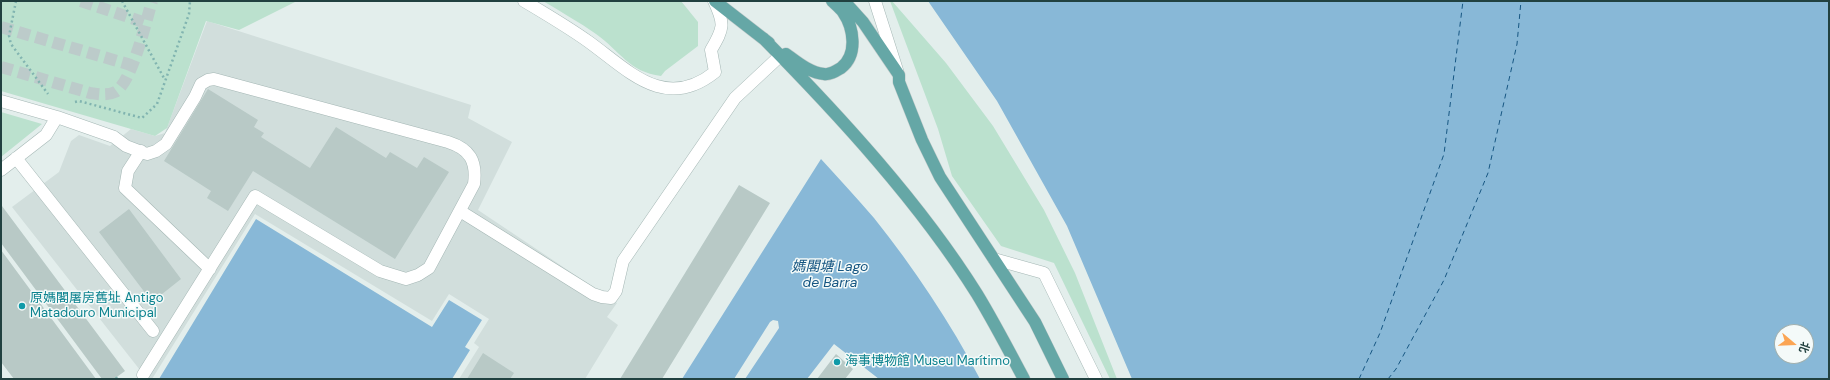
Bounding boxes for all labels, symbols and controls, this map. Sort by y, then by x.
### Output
water label: 媽閣塘 Lago de Barra [792,259,868,292]
place label: 原媽閣屠房舊址 Antigo Matadouro Municipal [30,291,163,322]
marker: 原媽閣屠房舊址 Antigo Matadouro Municipal [17,301,27,311]
north arrow [1774,324,1814,364]
text: 北 [1796,340,1813,355]
place label: 海事博物館 Museu Marítimo [845,354,1010,370]
marker: 海事博物館 Museu Marítimo [832,357,842,367]

